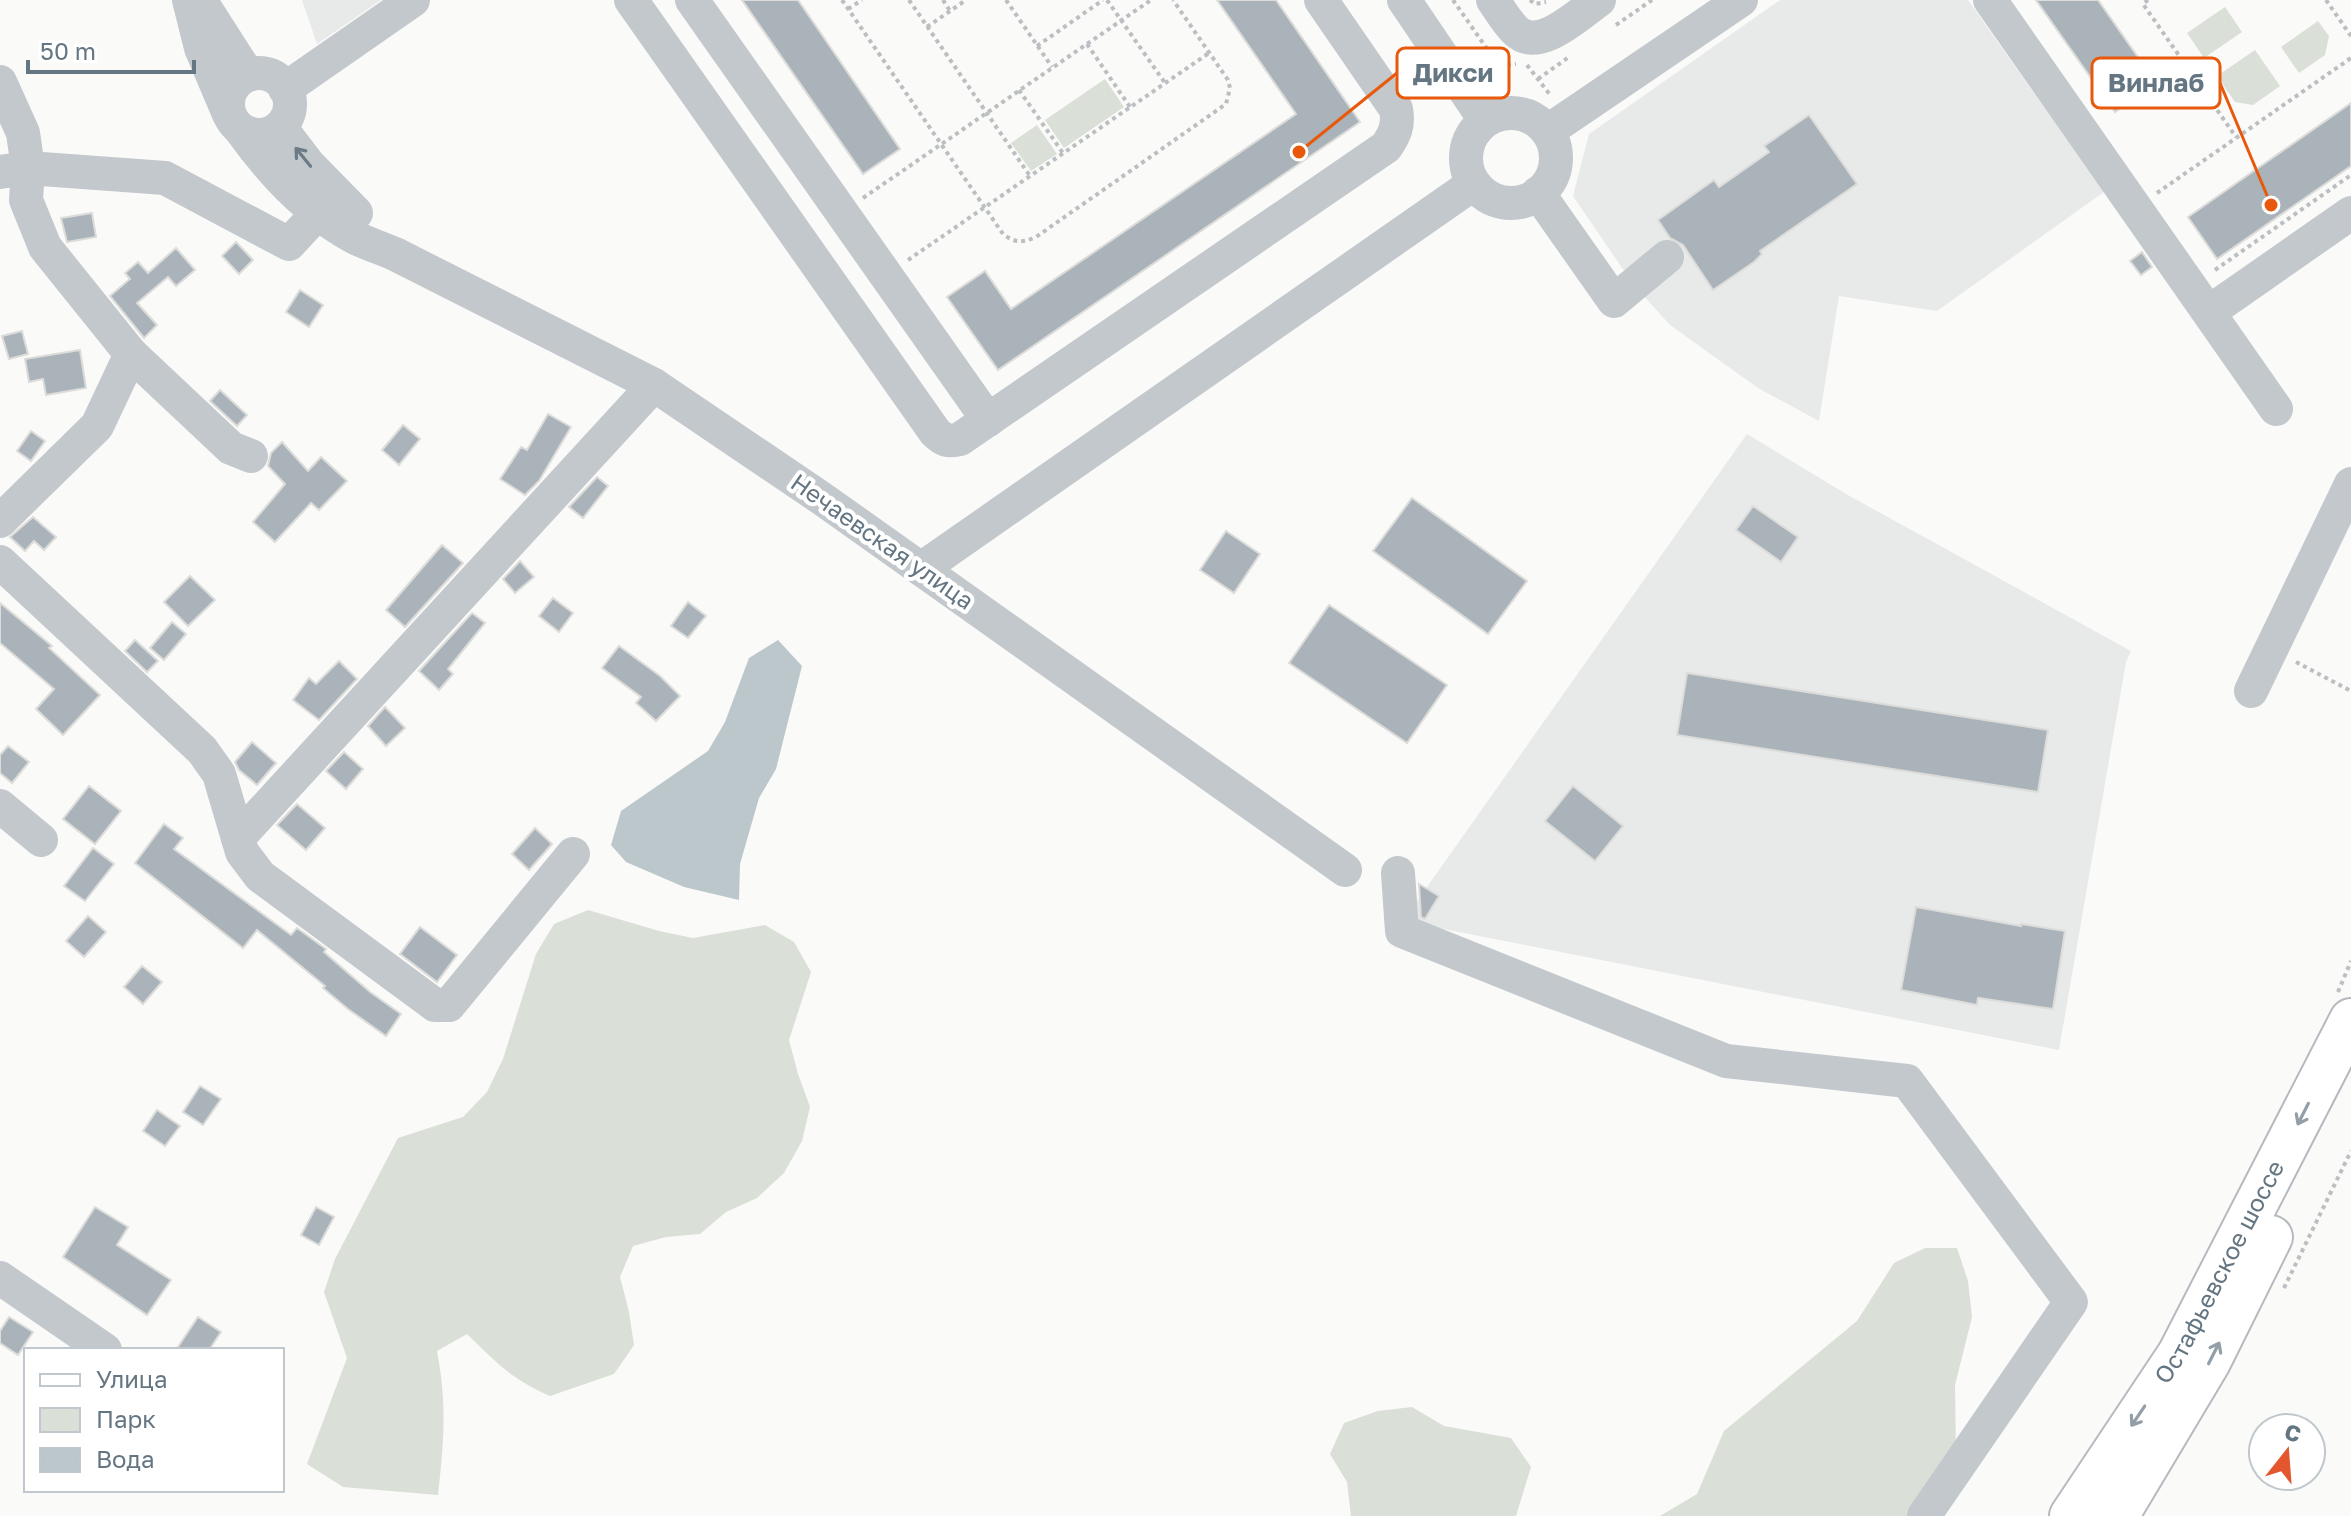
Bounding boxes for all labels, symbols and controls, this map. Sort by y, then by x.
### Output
scale bar [28,24,194,74]
text: 50 m [40,36,96,65]
callout: Дикси [1397,48,1509,98]
text: Дикси [1413,57,1493,88]
callout: Винлаб [2092,58,2220,108]
text: Винлаб [2108,67,2204,98]
one-way arrow [294,147,312,168]
street label: Нечаевская улица [786,467,980,615]
one-way arrow [2294,1102,2310,1126]
street label: Остафьевское шоссе [2147,1155,2289,1389]
one-way arrow [2206,1341,2222,1365]
legend [24,1348,284,1492]
text: Улица [96,1364,168,1393]
text: Парк [96,1404,156,1433]
one-way arrow [2130,1404,2146,1426]
north arrow [2247,1412,2327,1492]
text: С [2282,1417,2304,1448]
text: Вода [96,1444,155,1473]

